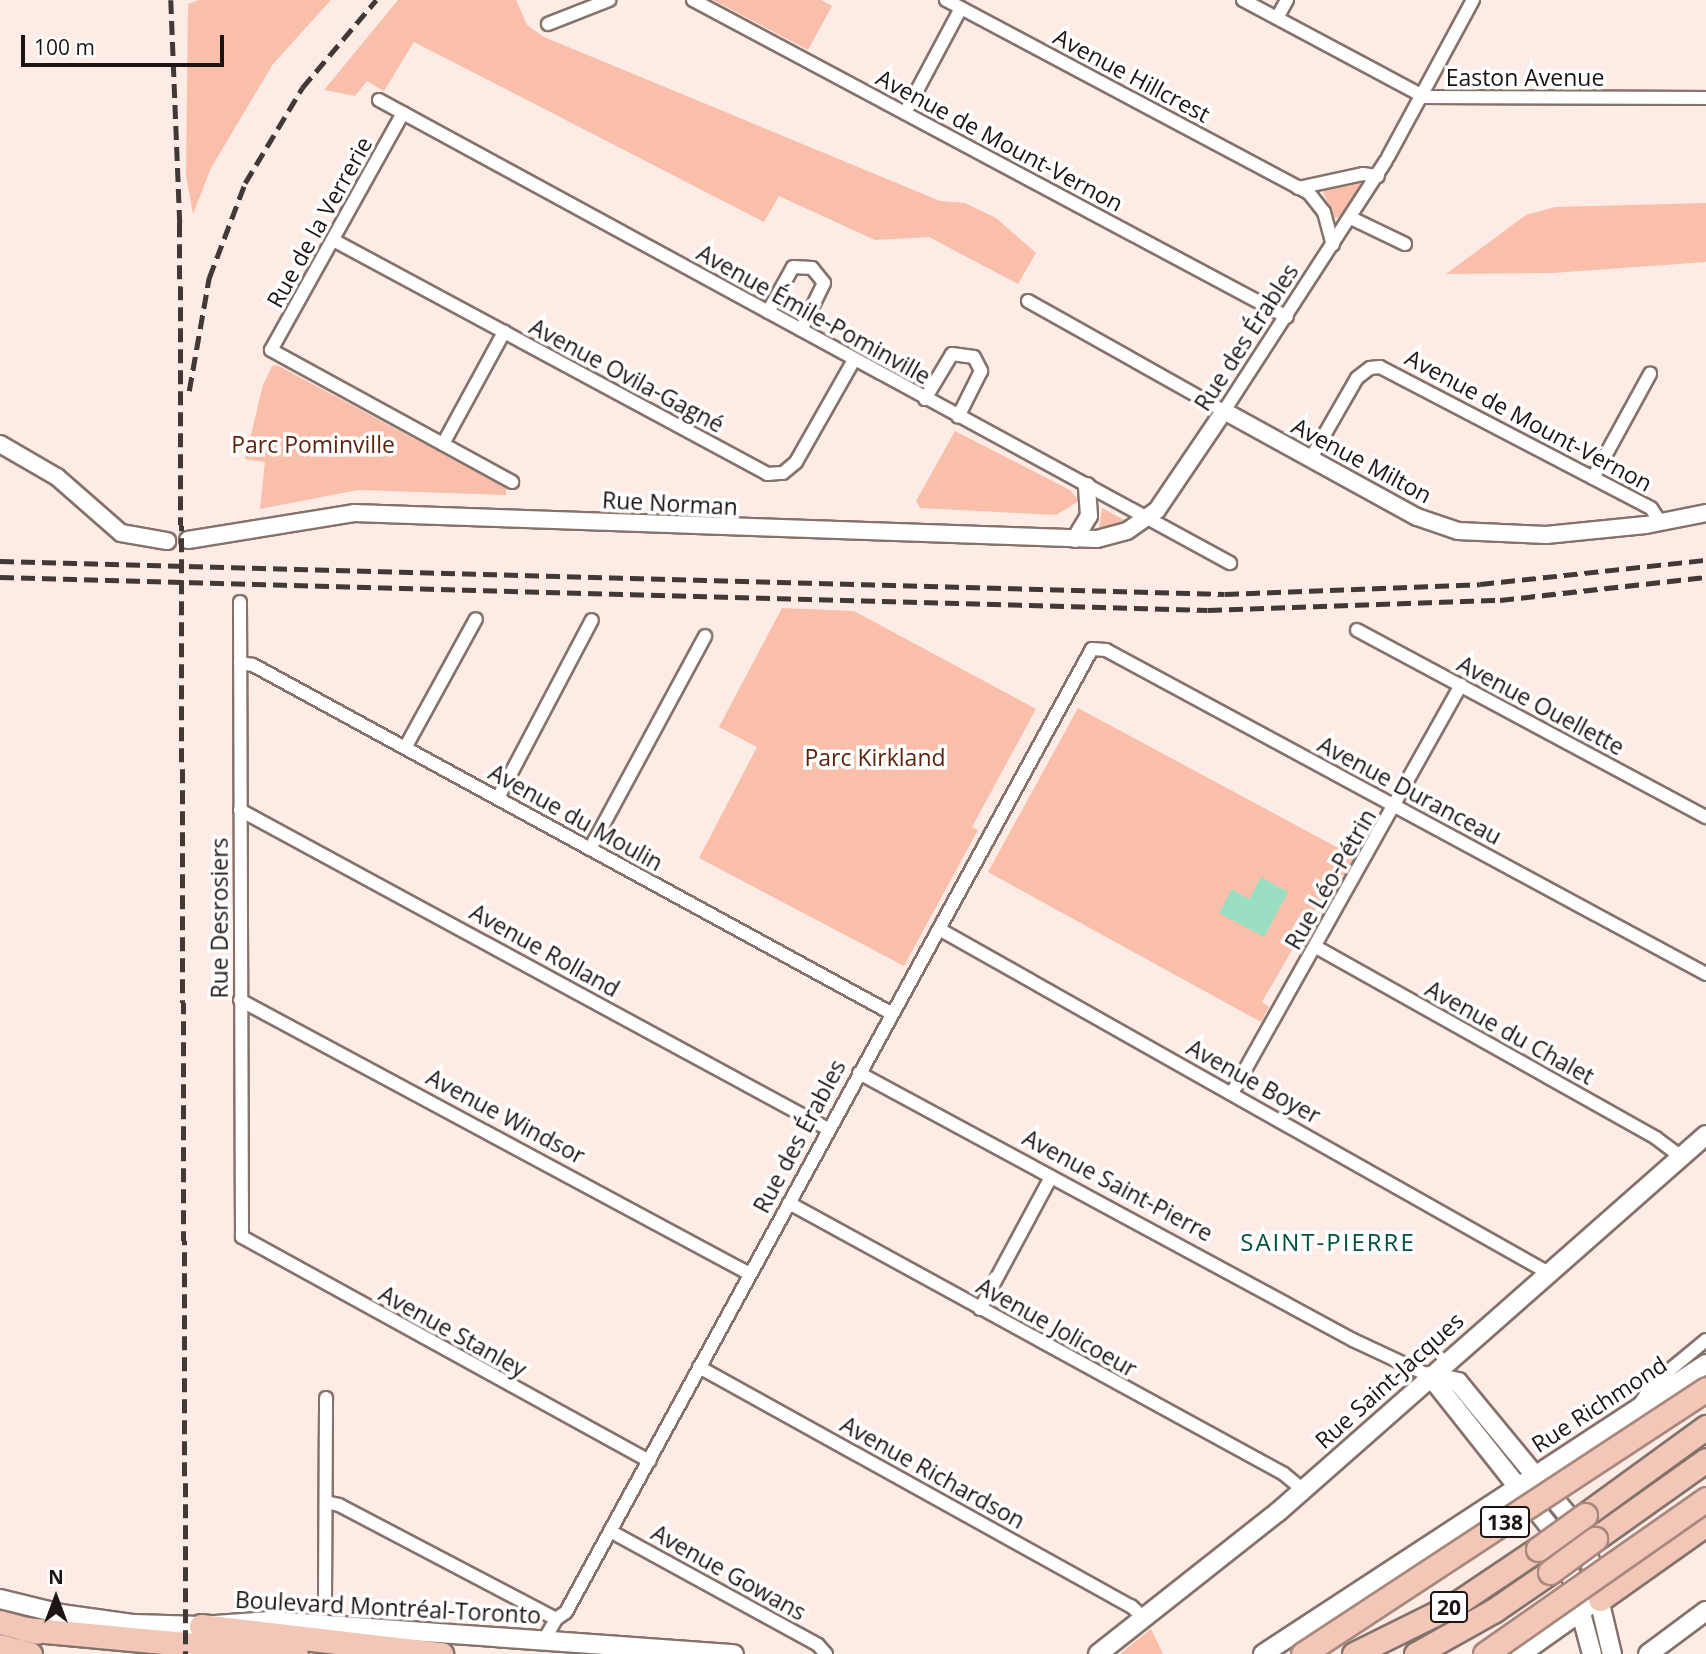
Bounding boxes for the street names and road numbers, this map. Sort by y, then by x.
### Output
street label: Avenue Hillcrest [1049,22,1215,128]
street label: Avenue de Mount-Vernon [872,63,1128,217]
street label: Easton Avenue [1446,63,1604,91]
street label: Rue de la Verrerie [261,132,377,312]
street label: Avenue Émile-Pominville [692,238,936,390]
street label: Rue des Érables [1188,258,1304,416]
street label: Avenue Ovila-Gagné [525,312,729,438]
street label: Avenue de Mount-Vernon [1401,343,1657,497]
street label: Avenue Milton [1287,412,1437,508]
street label: Rue Norman [601,486,739,520]
street label: Avenue Ouellette [1453,649,1629,761]
street label: Avenue Duranceau [1313,730,1507,850]
street label: Avenue du Moulin [484,758,668,876]
street label: Rue Léo-Pétrin [1279,804,1381,954]
street label: Rue Desrosiers [205,837,233,999]
street label: Avenue Rolland [465,898,625,1002]
street label: Avenue du Chalet [1421,974,1599,1090]
street label: Avenue Boyer [1182,1033,1326,1129]
street label: Rue des Érables [747,1055,851,1217]
street label: Avenue Windsor [422,1063,590,1169]
street label: Avenue Saint-Pierre [1018,1123,1218,1247]
street label: Avenue Jolicoeur [972,1272,1142,1382]
street label: Avenue Stanley [375,1279,531,1383]
street label: Rue Saint-Jacques [1309,1306,1469,1454]
street label: Rue Richmond [1526,1350,1672,1458]
street label: Avenue Richardson [836,1410,1030,1534]
road number: 138 [1479,1504,1531,1540]
street label: Avenue Gowans [647,1518,811,1626]
street label: Boulevard Montréal-Toronto [234,1585,542,1629]
road number: 20 [1430,1590,1468,1624]

